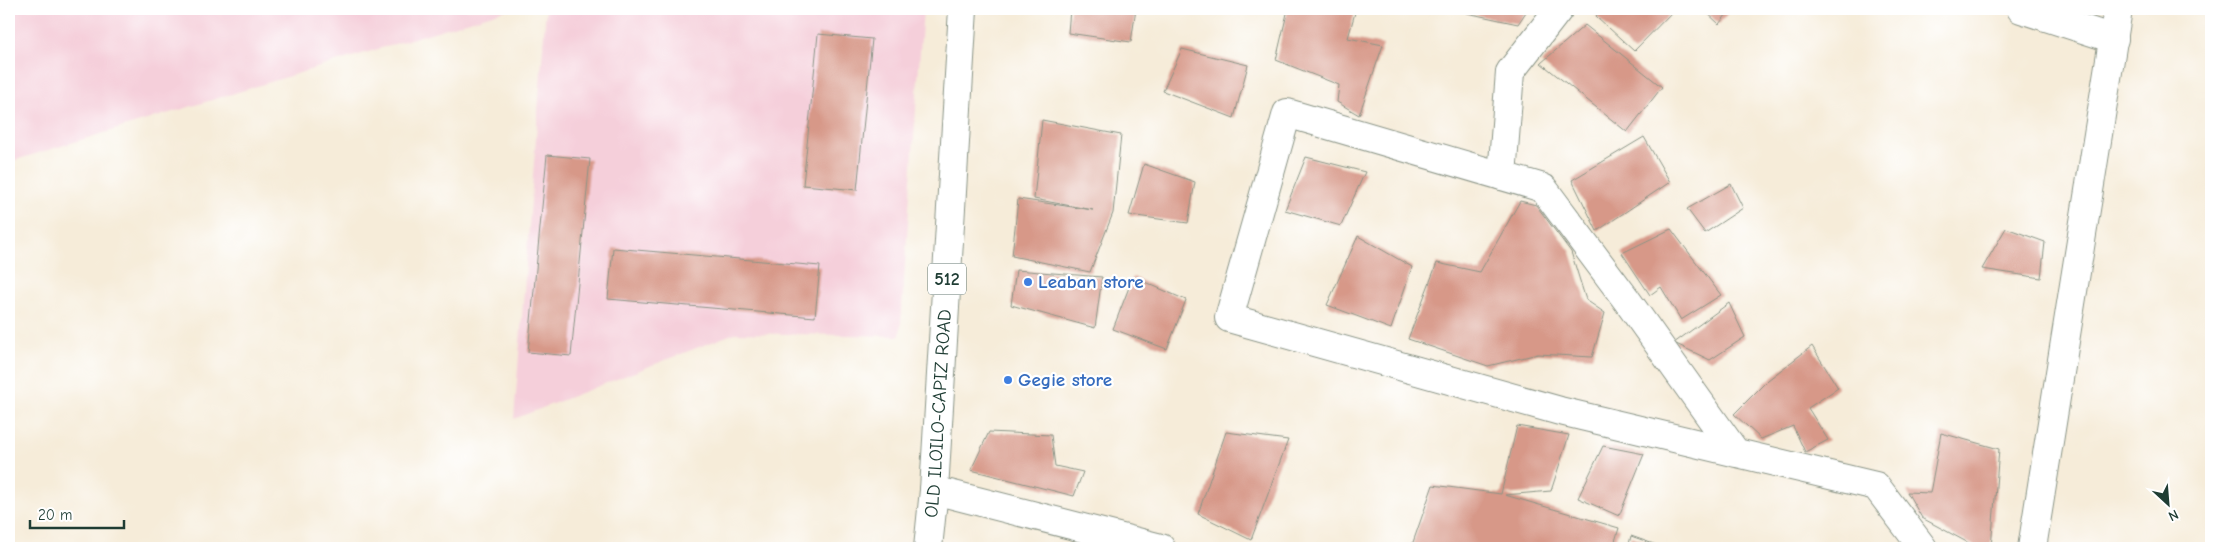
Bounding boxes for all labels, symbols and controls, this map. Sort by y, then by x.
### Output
road number: 512 [928,264,966,294]
place label: Leaban store [1038,271,1144,293]
marker: Leaban store [1022,276,1034,288]
street label: OLD ILOILO-CAPIZ ROAD [920,308,956,519]
place label: Gegie store [1018,369,1112,391]
marker: Gegie store [1002,374,1014,386]
north arrow [2142,480,2192,530]
scale bar [30,497,124,529]
text: 20 m [38,506,72,524]
text: N [2166,506,2181,525]

